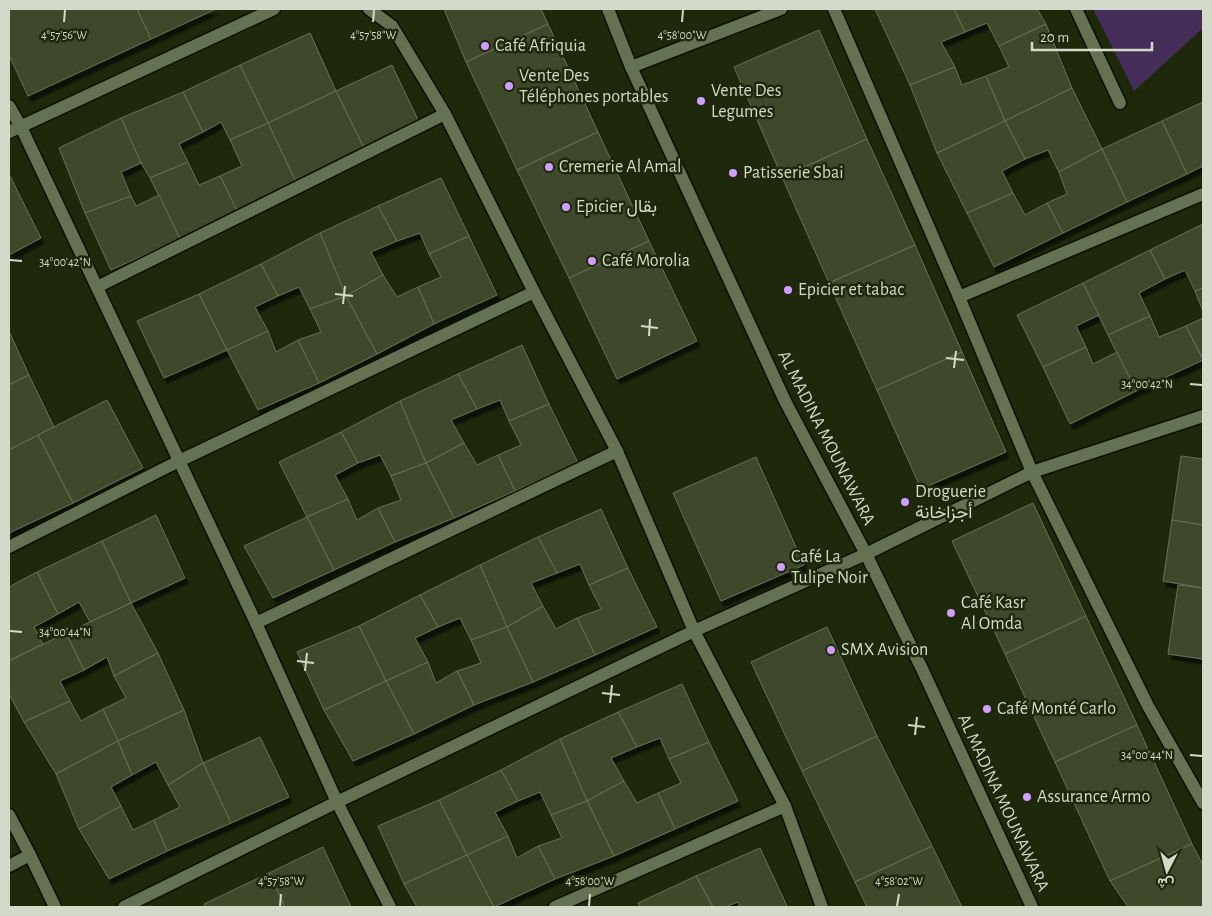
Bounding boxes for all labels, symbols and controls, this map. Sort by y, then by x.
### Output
scale bar [1032,20,1152,52]
text: 4°57'56"W [41,29,87,41]
text: 4°57'58"W [350,29,396,41]
text: 4°58'00"W [658,29,707,41]
text: 20 m [1040,30,1069,45]
place label: Café Afriquia [495,37,586,55]
marker: Café Afriquia [479,40,491,52]
place label: Vente Des Téléphones portables [519,67,668,106]
marker: Vente Des Téléphones portables [503,80,515,92]
place label: Vente Des Legumes [711,82,781,121]
marker: Vente Des Legumes [695,95,707,107]
place label: Cremerie Al Amal [559,158,681,176]
marker: Cremerie Al Amal [543,161,555,173]
place label: Patisserie Sbai [743,164,844,182]
marker: Patisserie Sbai [727,167,739,179]
place label: Epicier بقال [576,198,657,217]
marker: Epicier بقال [560,201,572,213]
place label: Café Morolia [602,252,690,270]
marker: Café Morolia [586,255,598,267]
text: 34°00'42"N [39,256,91,268]
place label: Epicier et tabac [798,281,904,299]
marker: Epicier et tabac [782,284,794,296]
street label: AL MADINA MOUNAWARA [774,348,878,529]
text: 34°00'42"N [1121,378,1173,390]
place label: Droguerie أجزاخانة [915,483,986,523]
marker: Droguerie أجزاخانة [899,496,911,508]
place label: Café La Tulipe Noir [791,548,868,587]
marker: Café La Tulipe Noir [775,561,787,573]
place label: Café Kasr Al Omda [961,594,1026,633]
marker: Café Kasr Al Omda [945,607,957,619]
text: 34°00'44"N [39,626,91,638]
place label: SMX Avision [841,641,928,659]
marker: SMX Avision [825,644,837,656]
place label: Café Monté Carlo [997,700,1116,718]
marker: Café Monté Carlo [981,703,993,715]
street label: AL MADINA MOUNAWARA [954,712,1052,895]
text: 34°00'44"N [1121,749,1173,761]
place label: Assurance Armo [1037,788,1150,806]
marker: Assurance Armo [1021,791,1033,803]
north arrow [1142,846,1192,896]
text: ش [1156,874,1175,891]
text: 4°57'58"W [258,875,304,887]
text: 4°58'00"W [566,875,615,887]
text: 4°58'02"W [875,875,923,887]

